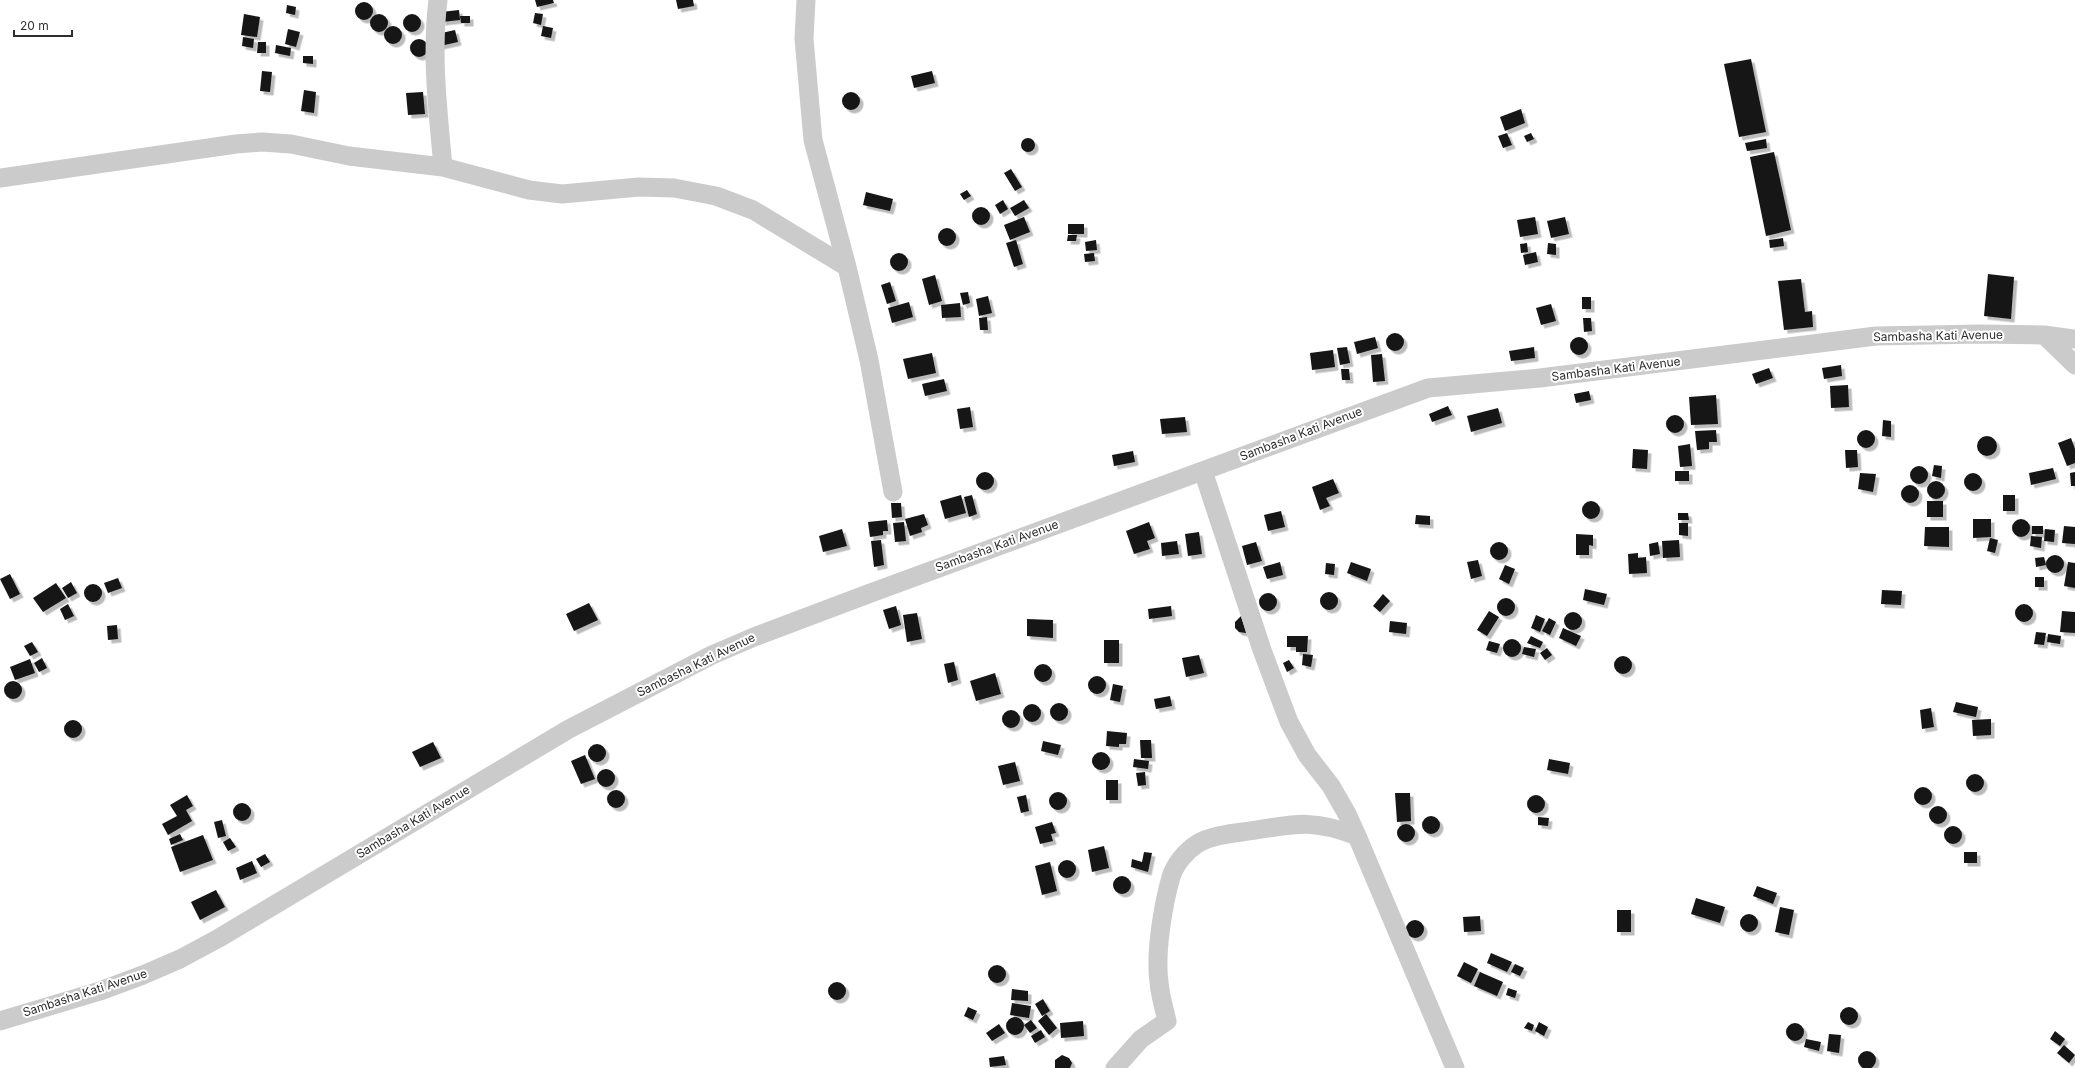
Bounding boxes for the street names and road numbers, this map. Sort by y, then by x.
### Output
street label: Sambasha Kati Avenue [1873,327,2003,344]
street label: Sambasha Kati Avenue [1551,353,1681,384]
street label: Sambasha Kati Avenue [1238,403,1364,464]
street label: Sambasha Kati Avenue [933,516,1060,575]
street label: Sambasha Kati Avenue [634,629,757,700]
street label: Sambasha Kati Avenue [353,782,472,861]
street label: Sambasha Kati Avenue [21,965,149,1020]

